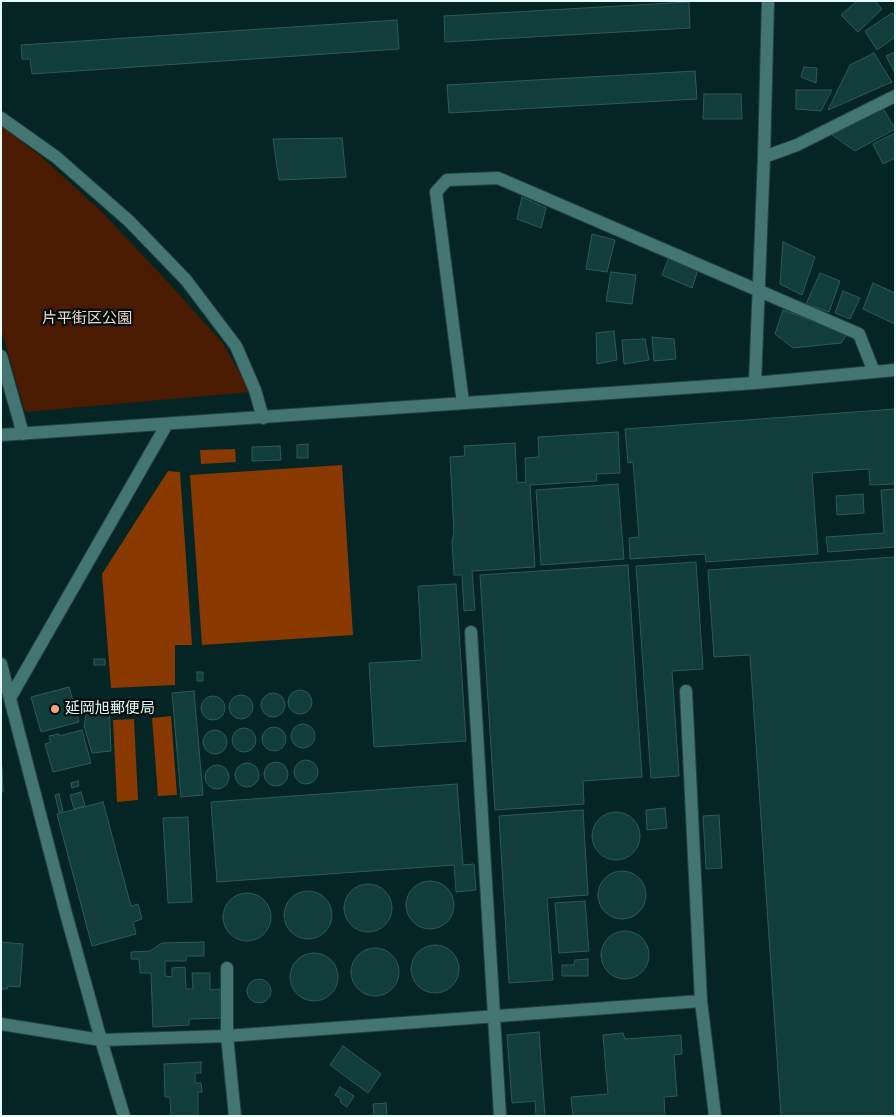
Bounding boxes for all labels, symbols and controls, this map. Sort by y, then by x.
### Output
park label: 片平街区公園 [42,310,132,328]
place label: 延岡旭郵便局 [65,700,155,718]
marker: 延岡旭郵便局 [49,703,61,715]

